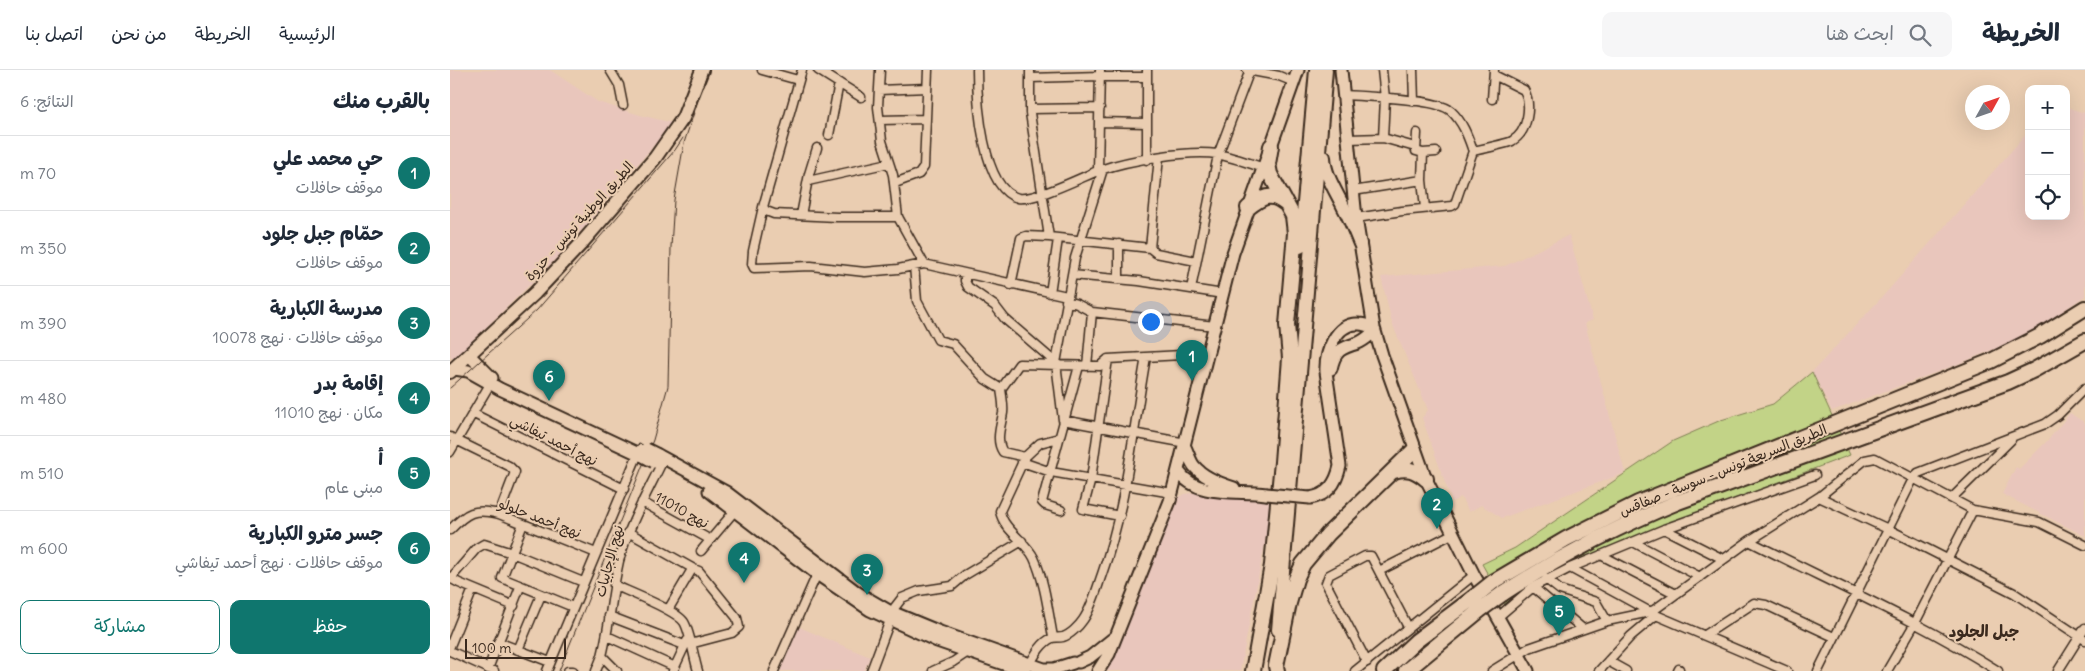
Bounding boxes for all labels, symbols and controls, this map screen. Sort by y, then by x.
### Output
search box [1602,12,1952,57]
text: الخريطة [1982,17,2060,47]
text: ابحث هنا [1826,21,1894,45]
icon: search [1906,21,1934,49]
text: اتصل بنا [25,22,83,45]
text: من نحن [111,22,167,45]
text: الخريطة [195,22,251,45]
text: الرئيسية [279,22,336,45]
north arrow [1965,85,2010,130]
map controls [2025,85,2070,220]
button: + [2025,85,2070,130]
text: بالقرب منك [333,87,430,114]
text: النتائج: 6 [20,91,74,111]
button: − [2025,130,2070,175]
text: حي محمد علي [273,146,383,170]
street label: الطريق الوطنية تونس - حزوة [521,158,638,285]
text: 70 m [20,163,56,183]
text: 1 [411,163,417,183]
button: locate [2025,175,2070,220]
text: موقف حافلات [295,177,383,197]
text: حمّام جبل جلود [262,221,383,245]
text: 350 m [20,238,67,258]
text: 2 [410,238,418,258]
text: موقف حافلات [295,252,383,272]
text: مدرسة الكبارية [270,296,383,320]
your location [1138,309,1164,335]
text: 390 m [20,313,67,333]
text: 3 [409,313,419,333]
text: موقف حافلات · نهج 10078 [212,327,383,347]
pin: 1 [1176,340,1208,381]
pin: 6 [533,360,565,401]
text: إقامة بدر [315,371,383,395]
text: 480 m [20,388,67,408]
text: 4 [409,388,419,408]
text: مكان · نهج 11010 [274,402,383,422]
street label: نهج أحمد تيفاشي [506,410,601,473]
street label: الطريق السريعة تونس - سوسة - صفاقس [1616,420,1830,520]
text: أ [378,446,383,470]
text: 510 m [20,463,64,483]
text: 5 [409,463,419,483]
text: مبنى عام [324,477,383,497]
street label: نهج 11010 [651,488,712,533]
pin: 2 [1421,488,1453,529]
street label: نهج أحمد حلولو [495,494,584,543]
text: جسر مترو الكبارية [249,521,383,545]
street label: نهج الإجابيات [591,523,628,599]
text: 600 m [20,538,68,558]
text: 6 [409,538,419,558]
pin: 4 [728,542,760,583]
text: موقف حافلات · نهج أحمد تيفاشي [175,552,383,572]
pin: 3 [851,554,883,595]
pin: 5 [1543,595,1575,636]
button: مشاركة [20,600,220,654]
button: حفظ [230,600,430,654]
district label: جبل الجلود [1949,621,2019,642]
scale bar [465,636,566,659]
text: 100 m [472,639,512,657]

